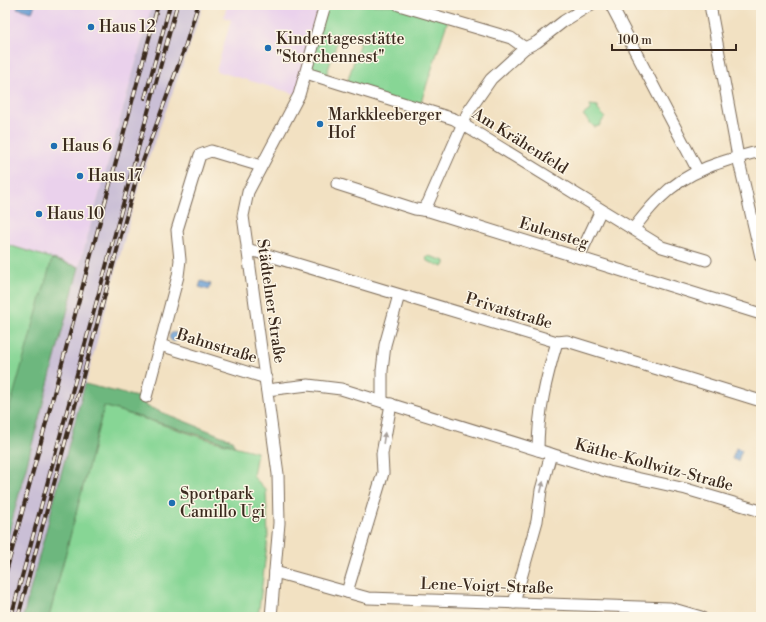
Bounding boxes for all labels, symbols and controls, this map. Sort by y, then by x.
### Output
place label: Haus 12 [99,17,156,37]
marker: Haus 12 [86,22,96,32]
scale bar [612,26,736,52]
place label: Kindertagesstätte "Storchennest" [276,29,405,67]
text: 100 m [618,33,652,48]
marker: Kindertagesstätte "Storchennest" [263,43,273,53]
street label: Am Krähenfeld [467,103,572,178]
place label: Markkleeberger Hof [328,105,442,143]
marker: Markkleeberger Hof [315,119,325,129]
place label: Haus 6 [62,136,112,156]
marker: Haus 6 [49,141,59,151]
place label: Haus 17 [88,166,142,186]
marker: Haus 17 [75,171,85,181]
place label: Haus 10 [47,204,104,224]
marker: Haus 10 [34,209,44,219]
street label: Eulensteg [517,213,592,253]
street label: Städtelner Straße [252,238,290,364]
street label: Privatstraße [463,288,555,334]
street label: Bahnstraße [173,324,260,368]
one-way arrow [381,432,387,444]
street label: Käthe-Kollwitz-Straße [573,434,735,496]
one-way arrow [539,481,545,493]
place label: Sportpark Camillo Ugi [180,484,265,522]
marker: Sportpark Camillo Ugi [167,498,177,508]
street label: Lene-Voigt-Straße [420,574,554,598]

